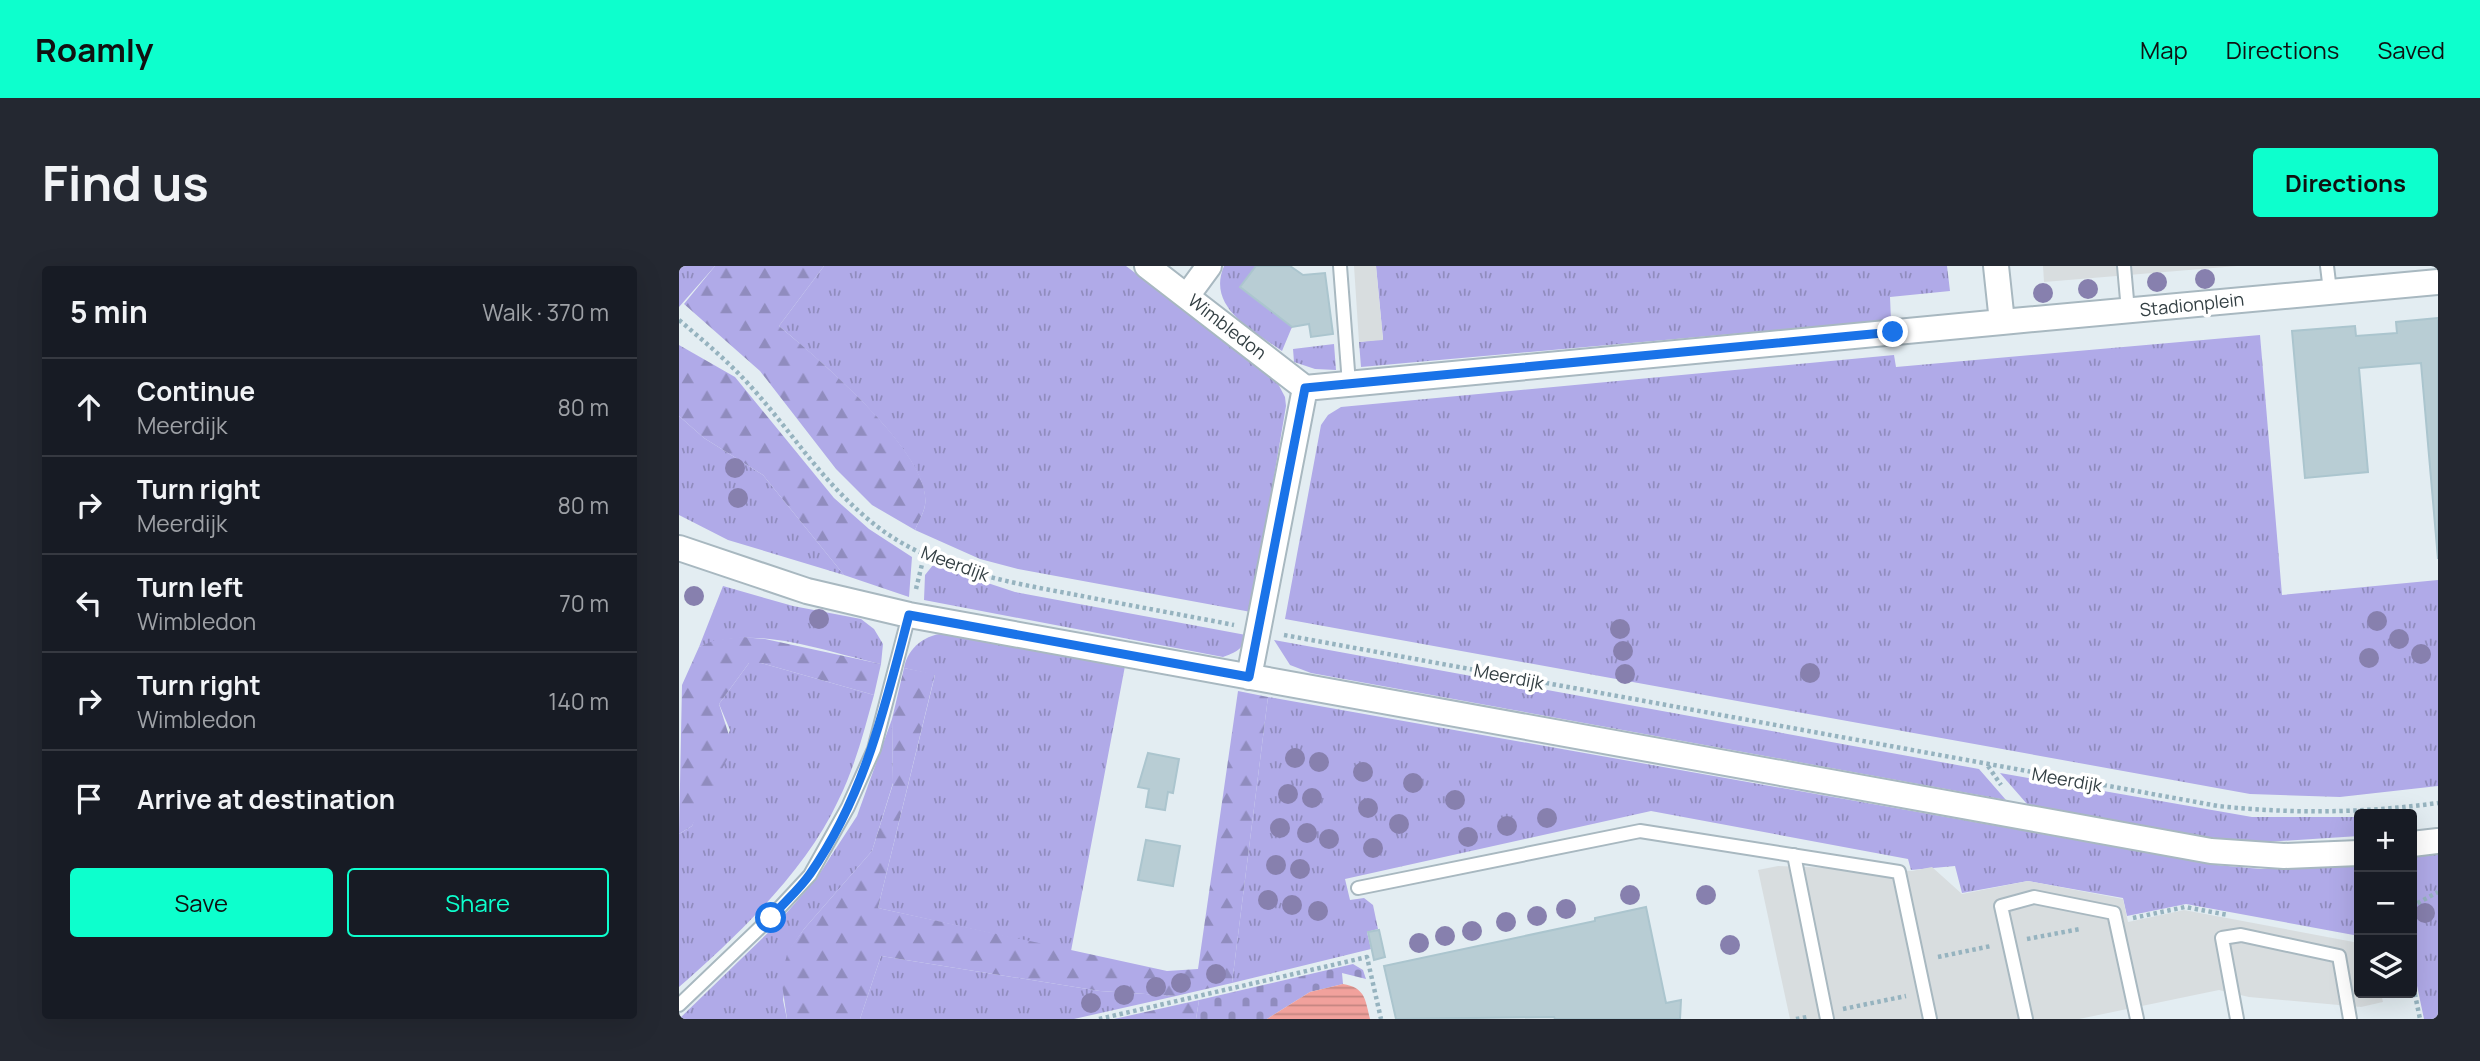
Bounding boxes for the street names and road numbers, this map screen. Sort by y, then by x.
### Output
street label: Stadionplein [2139,287,2245,321]
street label: Wimbledon [1183,288,1272,364]
street label: Meerdijk [918,540,994,587]
street label: Meerdijk [1472,657,1547,695]
street label: Meerdijk [2030,761,2105,797]

